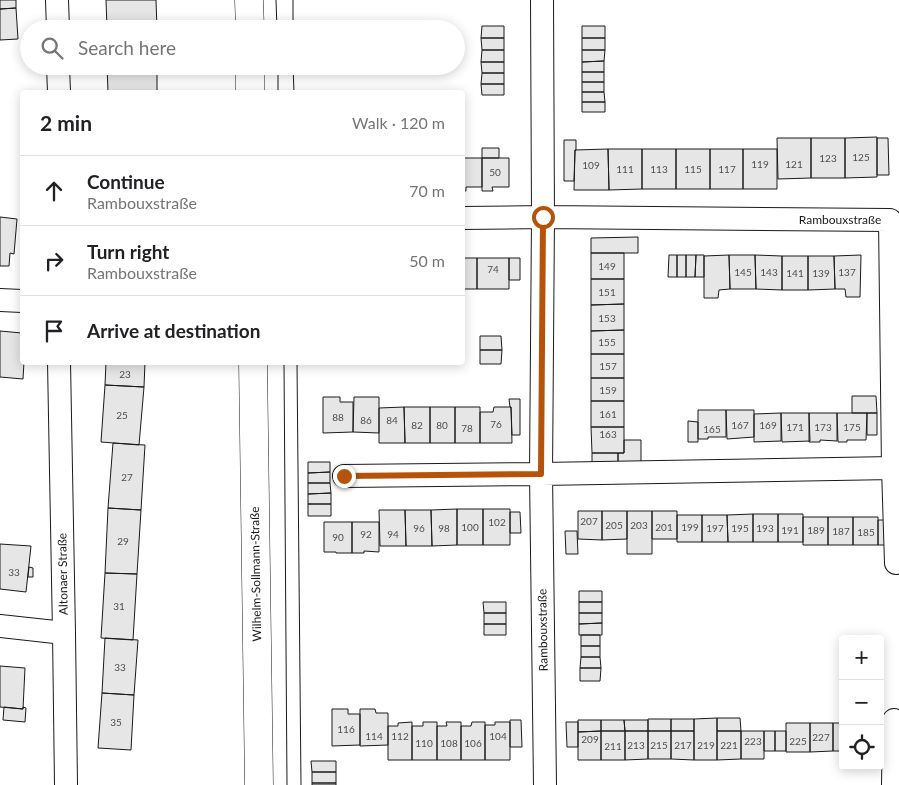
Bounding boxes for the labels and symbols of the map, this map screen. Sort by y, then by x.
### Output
house number: 125 [852,151,870,163]
house number: 123 [819,152,837,164]
house number: 119 [751,158,769,170]
house number: 121 [785,158,803,170]
house number: 109 [582,159,600,171]
house number: 111 [616,163,634,175]
house number: 113 [650,163,668,175]
house number: 115 [684,163,702,175]
house number: 117 [718,163,736,175]
house number: 50 [489,166,501,178]
route start [532,206,555,229]
street label: Rambouxstraße [799,212,881,227]
house number: 149 [598,260,616,272]
house number: 74 [487,263,499,275]
house number: 145 [734,266,752,278]
house number: 143 [760,266,778,278]
house number: 137 [838,266,856,278]
house number: 141 [786,267,804,279]
house number: 139 [812,267,830,279]
house number: 151 [598,286,616,298]
house number: 153 [598,312,616,324]
house number: 155 [598,336,616,348]
house number: 157 [599,360,617,372]
house number: 23 [119,368,131,380]
house number: 159 [599,384,617,396]
house number: 161 [599,408,617,420]
house number: 25 [116,409,128,421]
house number: 88 [332,411,344,423]
house number: 86 [360,414,372,426]
house number: 84 [386,414,398,426]
house number: 76 [490,418,502,430]
house number: 82 [411,419,423,431]
house number: 80 [436,419,448,431]
house number: 167 [731,419,749,431]
house number: 169 [759,419,777,431]
house number: 171 [786,421,804,433]
house number: 173 [814,421,832,433]
house number: 175 [843,421,861,433]
house number: 78 [461,422,473,434]
house number: 165 [703,423,721,435]
house number: 163 [599,428,617,440]
route end [333,465,356,488]
house number: 27 [121,471,133,483]
street label: Wilhelm-Sollmann-Straße [247,506,264,642]
house number: 207 [580,515,598,527]
house number: 102 [488,516,506,528]
house number: 205 [605,519,623,531]
house number: 203 [630,519,648,531]
house number: 100 [461,521,479,533]
house number: 201 [655,521,673,533]
house number: 199 [681,521,699,533]
house number: 96 [413,522,425,534]
house number: 98 [438,522,450,534]
house number: 197 [706,522,724,534]
house number: 195 [731,522,749,534]
house number: 193 [756,522,774,534]
house number: 191 [781,524,799,536]
house number: 189 [807,524,825,536]
house number: 187 [832,525,850,537]
house number: 185 [857,526,875,538]
house number: 92 [360,528,372,540]
house number: 94 [387,528,399,540]
house number: 90 [332,531,344,543]
street label: Altonaer Straße [54,533,71,615]
house number: 29 [117,535,129,547]
house number: 33 [8,566,20,578]
street label: Rambouxstraße [534,589,551,671]
house number: 31 [113,600,125,612]
house number: 33 [114,661,126,673]
house number: 35 [110,716,122,728]
house number: 116 [337,723,355,735]
house number: 114 [365,730,383,742]
house number: 112 [391,730,409,742]
house number: 104 [489,730,507,742]
house number: 227 [812,731,830,743]
house number: 209 [581,733,599,745]
house number: 223 [744,735,762,747]
house number: 225 [789,735,807,747]
house number: 110 [415,737,433,749]
house number: 108 [440,737,458,749]
house number: 106 [464,737,482,749]
house number: 213 [627,739,645,751]
house number: 215 [650,739,668,751]
house number: 217 [674,739,692,751]
house number: 219 [697,739,715,751]
house number: 221 [720,739,738,751]
house number: 211 [604,740,622,752]

